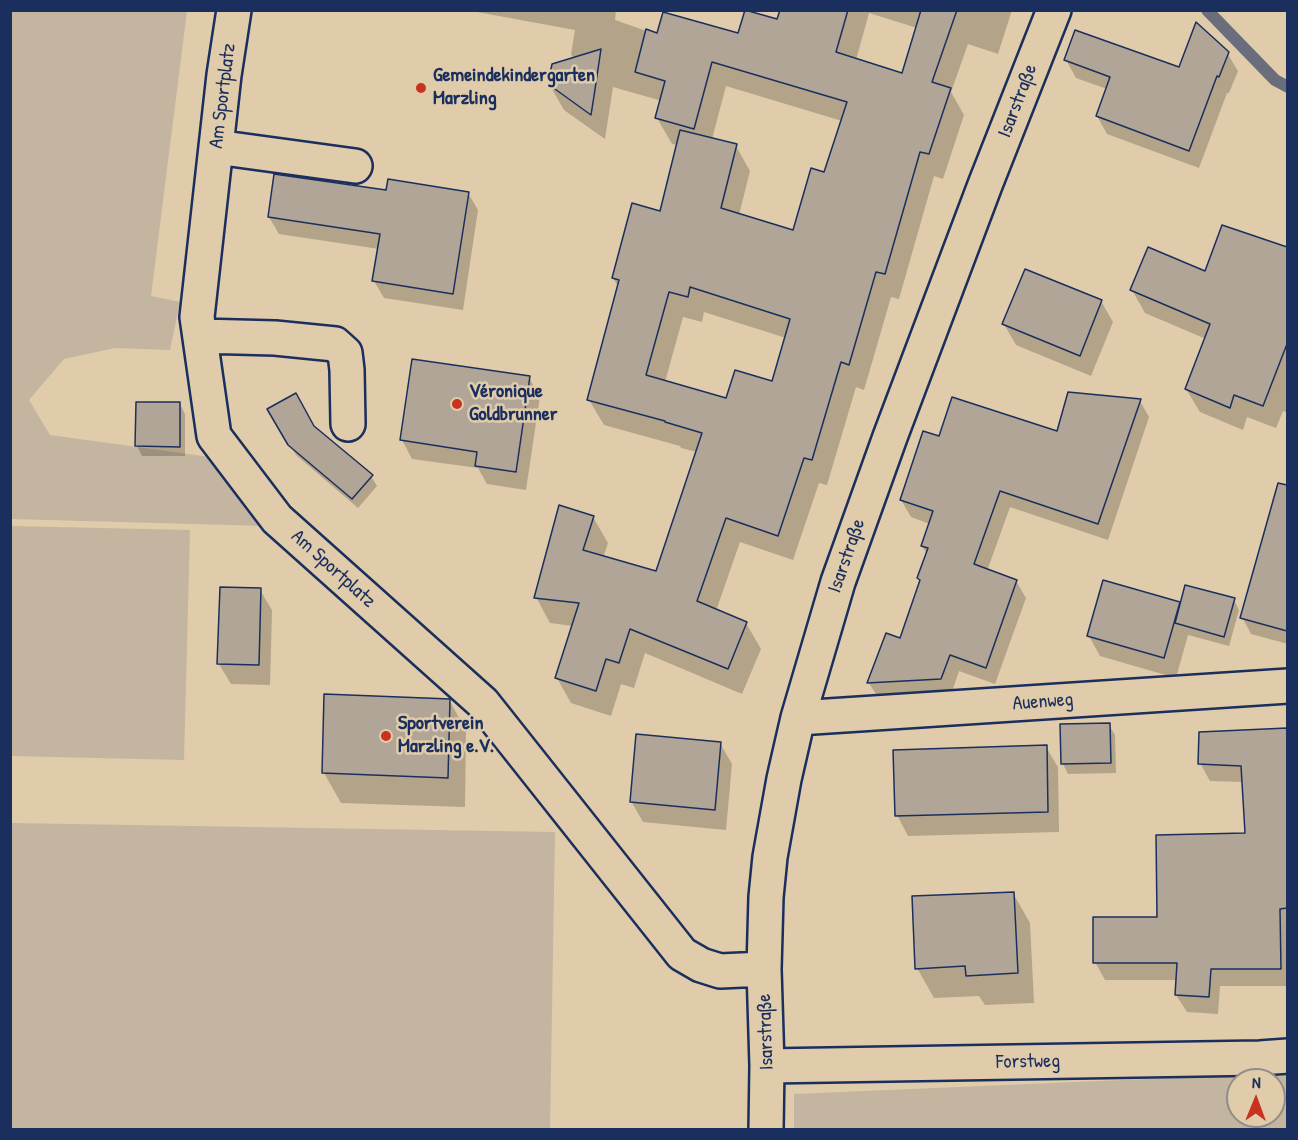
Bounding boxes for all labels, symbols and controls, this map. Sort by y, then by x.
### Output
street label: Am Sportplatz [205,42,241,150]
street label: Isarstraße [993,61,1043,141]
place label: Gemeindekindergarten Marzling [433,64,595,111]
marker: Gemeindekindergarten Marzling [414,81,428,95]
place label: Véronique Goldbrunner [469,380,557,427]
marker: Véronique Goldbrunner [450,397,464,411]
street label: Isarstraße [823,516,871,596]
street label: Am Sportplatz [286,525,380,613]
street label: Auenweg [1012,688,1074,716]
place label: Sportverein Marzling e.V. [398,712,494,759]
marker: Sportverein Marzling e.V. [379,729,393,743]
street label: Isarstraße [753,993,779,1071]
street label: Forstweg [996,1049,1060,1075]
north arrow [1226,1068,1286,1128]
text: N [1252,1071,1261,1093]

